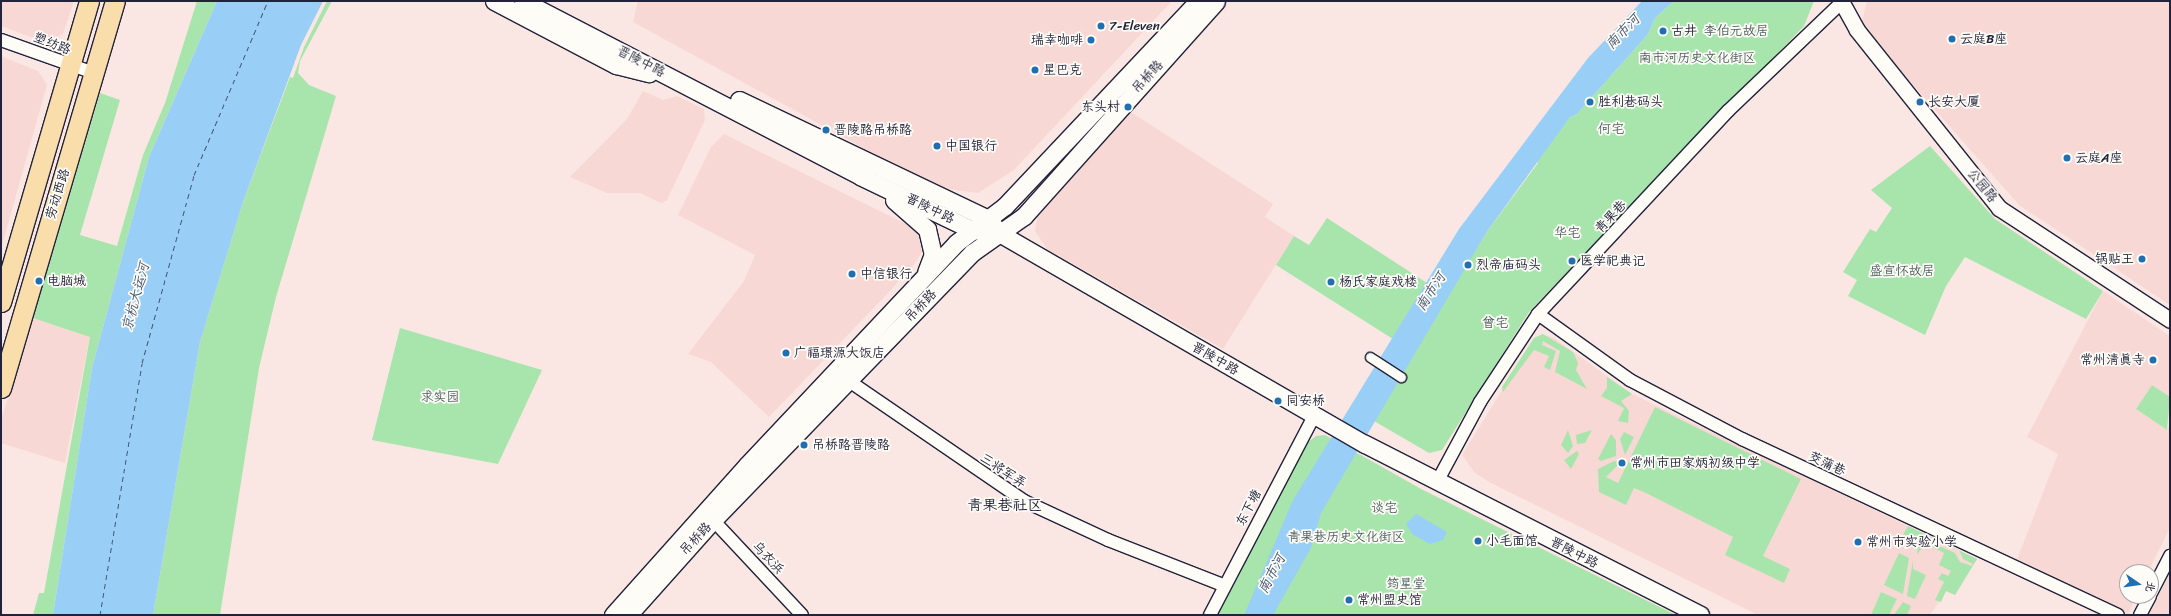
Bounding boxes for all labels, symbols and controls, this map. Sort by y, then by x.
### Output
water label: 南市河 [1602,11,1644,53]
place label: 7-Eleven [1109,18,1160,34]
marker: 7-Eleven [1096,21,1106,31]
place label: 古井 [1671,23,1697,39]
park label: 李伯元故居 [1704,23,1768,39]
marker: 古井 [1658,26,1668,36]
street label: 塑纺路 [31,30,73,58]
place label: 云庭B座 [1960,31,2007,47]
place label: 瑞幸咖啡 [1031,32,1083,48]
marker: 云庭B座 [1947,34,1957,44]
marker: 瑞幸咖啡 [1086,35,1096,45]
street label: 晋陵中路 [614,43,668,81]
park label: 南市河历史文化街区 [1639,50,1755,66]
street label: 吊桥路 [1129,57,1167,97]
place label: 星巴克 [1043,62,1082,78]
marker: 星巴克 [1030,65,1040,75]
place label: 胜利巷码头 [1598,94,1663,110]
place label: 长安大厦 [1928,94,1980,110]
marker: 胜利巷码头 [1585,97,1595,107]
marker: 长安大厦 [1915,97,1925,107]
place label: 东头村 [1081,99,1120,115]
marker: 东头村 [1123,102,1133,112]
park label: 何宅 [1598,121,1624,137]
place label: 晋陵路吊桥路 [834,122,912,138]
marker: 晋陵路吊桥路 [821,125,831,135]
place label: 中国银行 [945,138,997,154]
marker: 中国银行 [932,141,942,151]
place label: 云庭A座 [2075,150,2123,166]
marker: 云庭A座 [2062,153,2072,163]
street label: 公园路 [1964,166,2000,206]
street label: 劳动西路 [43,167,73,221]
street label: 晋陵中路 [903,191,957,227]
street label: 青果巷 [1592,197,1630,237]
park label: 华宅 [1554,225,1580,241]
place label: 锅贴王 [2095,251,2134,267]
place label: 医学祀典记 [1580,253,1645,269]
marker: 锅贴王 [2137,254,2147,264]
marker: 医学祀典记 [1567,256,1577,266]
place label: 烈帝庙码头 [1476,257,1541,273]
marker: 烈帝庙码头 [1463,260,1473,270]
water label: 京杭大运河 [119,261,153,333]
park label: 盛宣怀故居 [1870,263,1934,279]
place label: 中信银行 [860,266,912,282]
marker: 中信银行 [847,269,857,279]
water label: 南市河 [1413,270,1449,314]
place label: 电脑城 [47,273,86,289]
place label: 杨氏家庭戏楼 [1339,274,1417,290]
marker: 电脑城 [34,276,44,286]
marker: 杨氏家庭戏楼 [1326,277,1336,287]
street label: 吊桥路 [902,287,940,325]
park label: 曾宅 [1482,315,1508,331]
street label: 晋陵中路 [1189,339,1241,379]
place label: 广福璟源大饭店 [794,345,885,361]
marker: 广福璟源大饭店 [781,348,791,358]
place label: 常州清真寺 [2080,352,2145,368]
marker: 常州清真寺 [2148,355,2158,365]
park label: 求实园 [421,389,459,405]
place label: 同安桥 [1286,393,1325,409]
marker: 同安桥 [1273,396,1283,406]
place label: 吊桥路晋陵路 [812,437,890,453]
marker: 吊桥路晋陵路 [799,440,809,450]
street label: 茭蒲巷 [1806,449,1848,479]
street label: 三将军弄 [977,450,1029,492]
place label: 常州市田家炳初级中学 [1630,455,1760,471]
marker: 常州市田家炳初级中学 [1617,458,1627,468]
street label: 东下塘 [1233,487,1265,529]
district label: 青果巷社区 [968,497,1042,515]
park label: 谈宅 [1371,500,1397,516]
street label: 吊桥路 [677,519,715,559]
park label: 青果巷历史文化街区 [1288,529,1404,545]
place label: 小毛面馆 [1486,533,1538,549]
street label: 晋陵中路 [1547,534,1601,572]
place label: 常州市实验小学 [1866,534,1957,550]
marker: 小毛面馆 [1473,536,1483,546]
marker: 常州市实验小学 [1853,537,1863,547]
street label: 乌衣浜 [749,538,787,578]
water label: 南市河 [1255,552,1289,596]
north arrow [2119,564,2159,604]
park label: 筠星堂 [1387,576,1425,592]
text: 北 [2140,579,2161,594]
place label: 常州盟史馆 [1357,592,1422,608]
marker: 常州盟史馆 [1344,595,1354,605]

